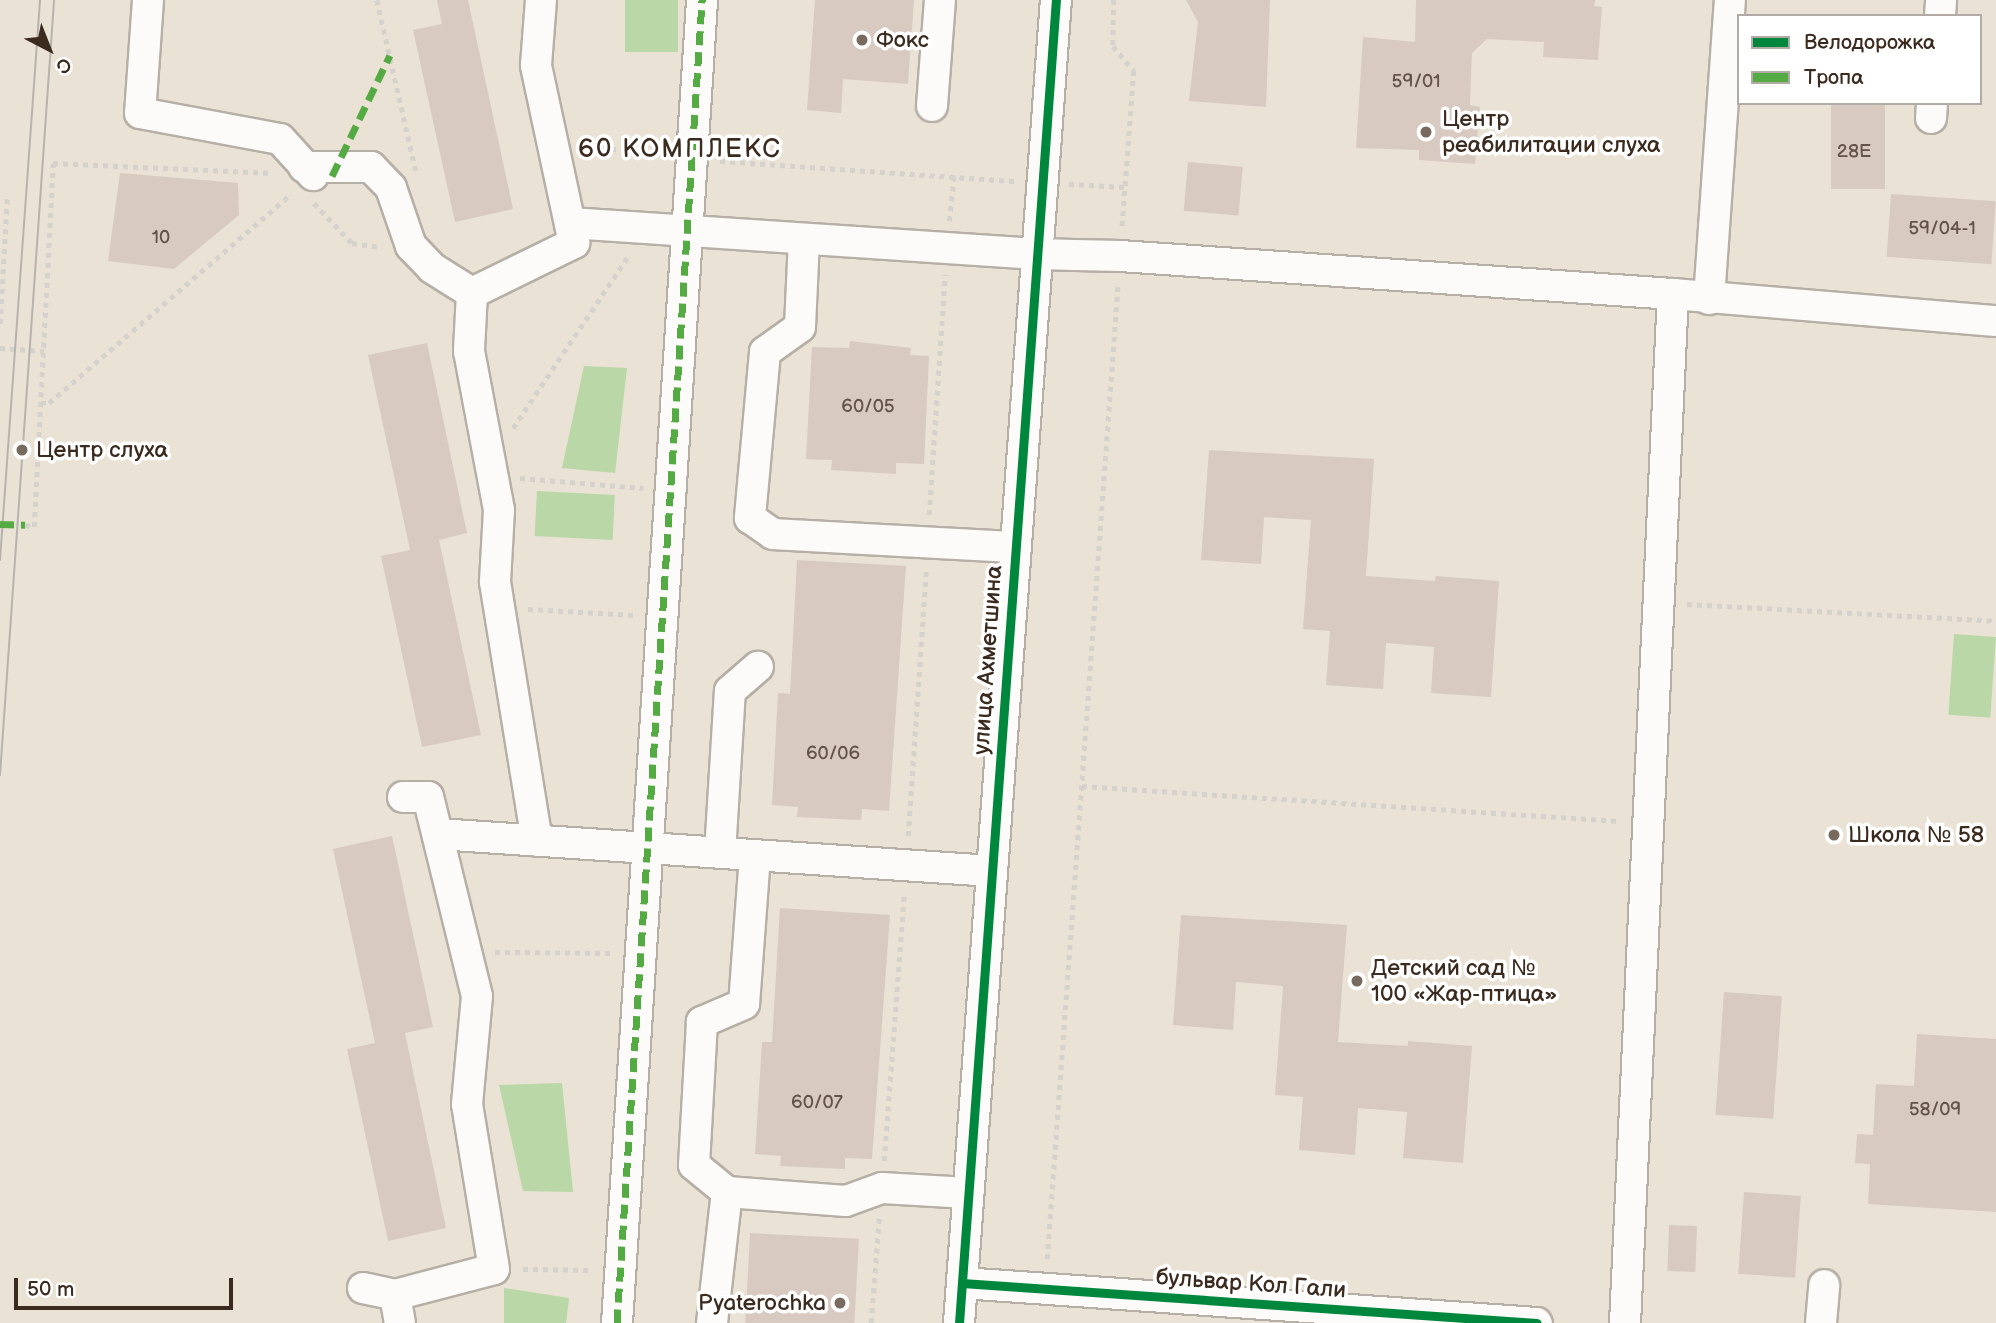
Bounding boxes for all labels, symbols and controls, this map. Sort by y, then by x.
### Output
north arrow [14,14,84,84]
legend [1737,14,1982,105]
place label: Фокс [876,26,929,54]
text: Велодорожка [1804,30,1935,55]
marker: Фокс [854,32,870,48]
text: С [51,52,76,78]
text: Тропа [1804,65,1864,90]
house number: 59/01 [1392,71,1440,93]
place label: Центр реабилитации слуха [1442,105,1661,159]
marker: Центр реабилитации слуха [1416,122,1436,142]
district label: 60 КОМПЛЕКС [579,134,781,166]
house number: 28Е [1837,141,1871,163]
house number: 59/04-1 [1908,218,1976,240]
house number: 10 [152,227,170,249]
house number: 60/05 [841,396,895,418]
place label: Центр слуха [36,436,168,464]
marker: Центр слуха [14,442,30,458]
street label: улица Ахметшина [968,564,1008,756]
house number: 60/06 [806,743,860,765]
place label: Школа № 58 [1848,821,1984,849]
marker: Школа № 58 [1826,827,1842,843]
place label: Детский сад № 100 «Жар-птица» [1371,954,1557,1008]
marker: Детский сад № 100 «Жар-птица» [1349,973,1365,989]
house number: 60/07 [791,1092,843,1114]
house number: 58/09 [1909,1099,1961,1121]
scale bar [18,1264,236,1308]
street label: бульвар Кол Гали [1155,1264,1347,1304]
text: 50 m [27,1277,74,1302]
place label: Pyaterochka [698,1289,826,1317]
marker: Pyaterochka [832,1295,848,1311]

